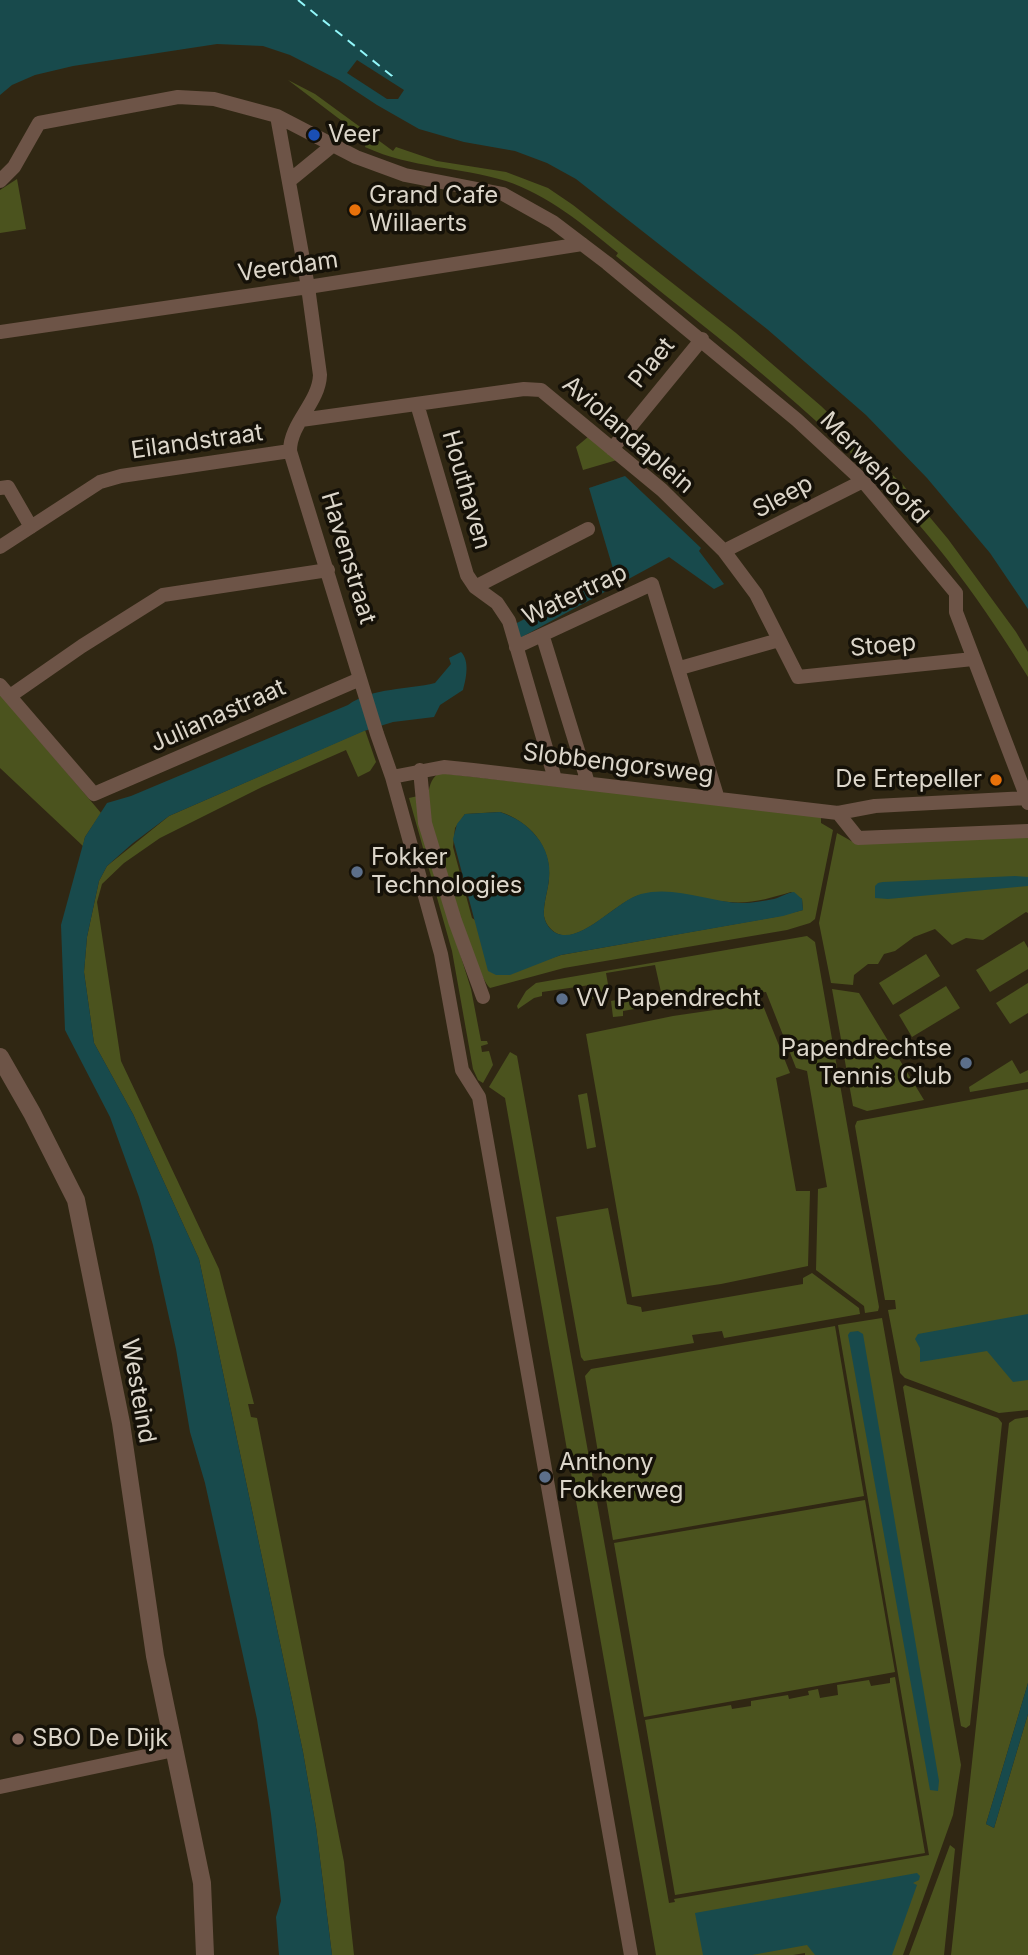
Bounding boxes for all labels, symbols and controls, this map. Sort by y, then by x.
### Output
place label: Veer [328,121,380,149]
marker: Veer [306,127,322,143]
place label: Grand Cafe Willaerts [369,182,498,238]
marker: Grand Cafe Willaerts [347,202,363,218]
street label: Veerdam [236,246,340,288]
street label: Plaet [623,332,681,394]
street label: Aviolandaplein [556,370,700,500]
street label: Merwehoofd [814,406,934,530]
street label: Eilandstraat [129,419,265,465]
street label: Houthaven [435,427,497,553]
street label: Sleep [748,469,818,525]
street label: Havenstraat [314,489,382,627]
street label: Watertrap [518,558,632,632]
street label: Stoep [849,629,917,663]
street label: Julianastraat [146,673,290,759]
street label: Slobbengorsweg [521,738,715,790]
place label: De Ertepeller [835,766,982,794]
marker: De Ertepeller [988,772,1004,788]
place label: Fokker Technologies [371,844,522,900]
marker: Fokker Technologies [349,864,365,880]
place label: VV Papendrecht [576,985,761,1013]
marker: VV Papendrecht [554,991,570,1007]
place label: Papendrechtse Tennis Club [781,1035,952,1091]
marker: Papendrechtse Tennis Club [958,1055,974,1071]
street label: Westeind [115,1337,161,1445]
place label: Anthony Fokkerweg [559,1449,684,1505]
marker: Anthony Fokkerweg [537,1469,553,1485]
place label: SBO De Dijk [32,1725,168,1753]
marker: SBO De Dijk [10,1731,26,1747]

